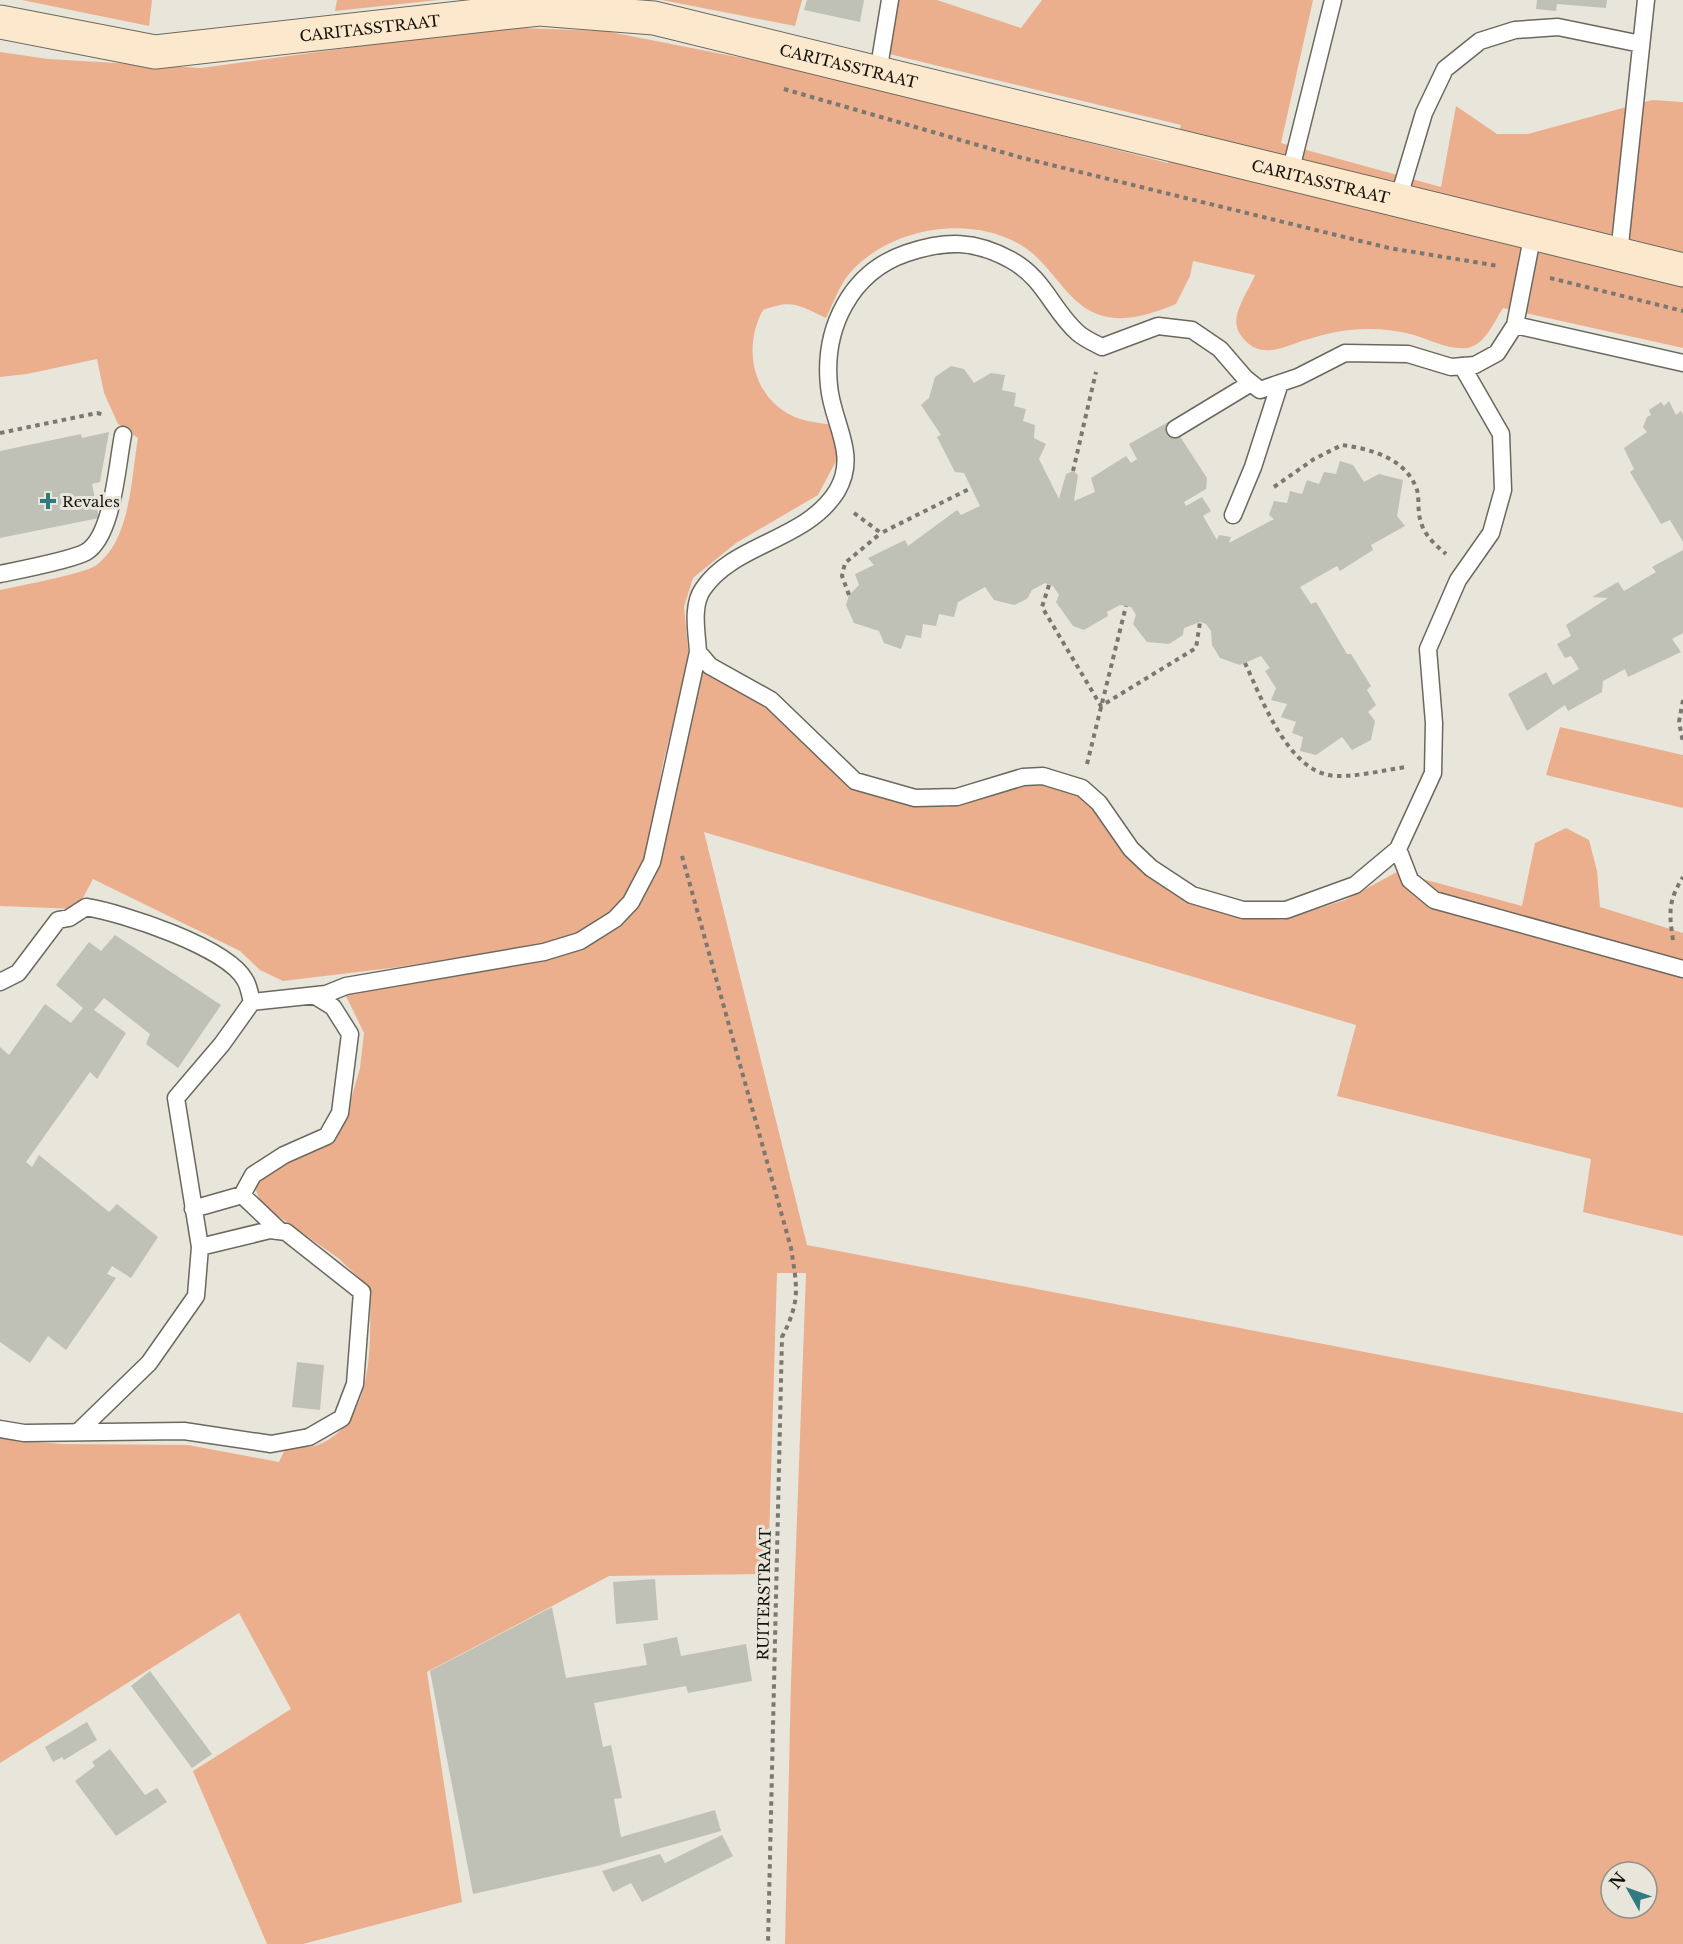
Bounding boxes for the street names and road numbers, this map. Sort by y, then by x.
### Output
street label: CARITASSTRAAT [298,11,441,45]
street label: CARITASSTRAAT [778,40,920,92]
street label: CARITASSTRAAT [1250,155,1392,207]
street label: RUITERSTRAAT [753,1527,775,1661]

